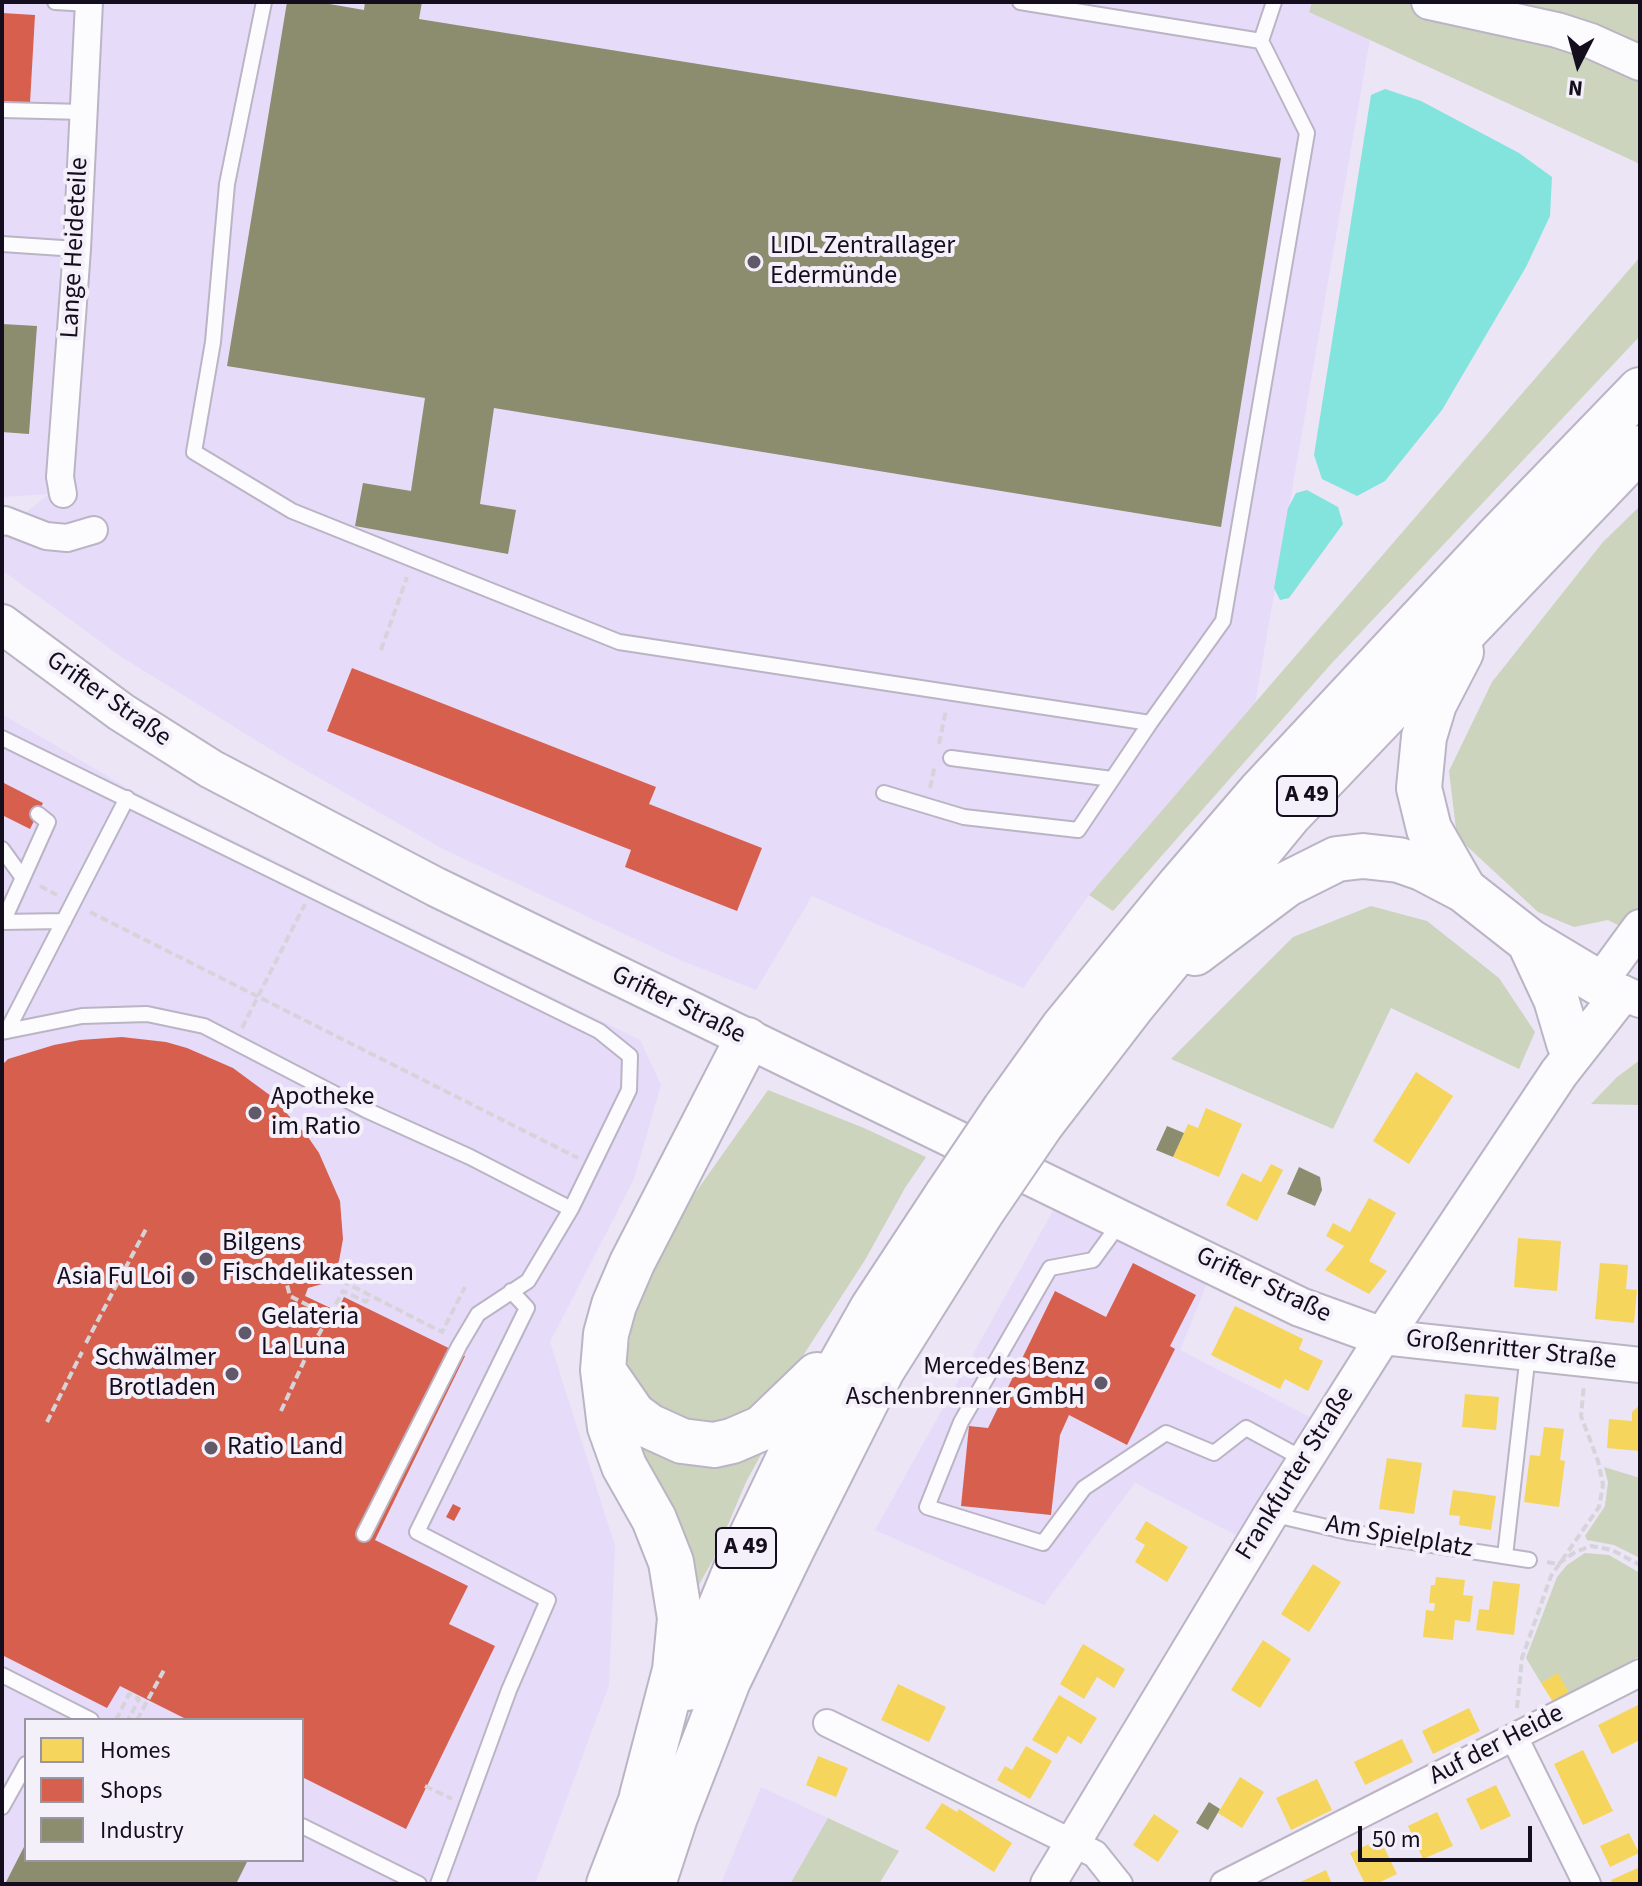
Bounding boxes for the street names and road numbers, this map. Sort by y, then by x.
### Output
street label: Lange Heideteile [56,157,96,339]
street label: Grifter Straße [40,646,176,754]
road number: A 49 [1277,776,1337,816]
street label: Grifter Straße [606,960,750,1052]
street label: Grifter Straße [1191,1241,1335,1331]
street label: Großenritter Straße [1404,1324,1618,1378]
street label: Frankfurter Straße [1230,1381,1362,1567]
street label: Am Spielplatz [1323,1510,1475,1566]
road number: A 49 [716,1528,776,1568]
street label: Auf der Heide [1425,1699,1569,1793]

